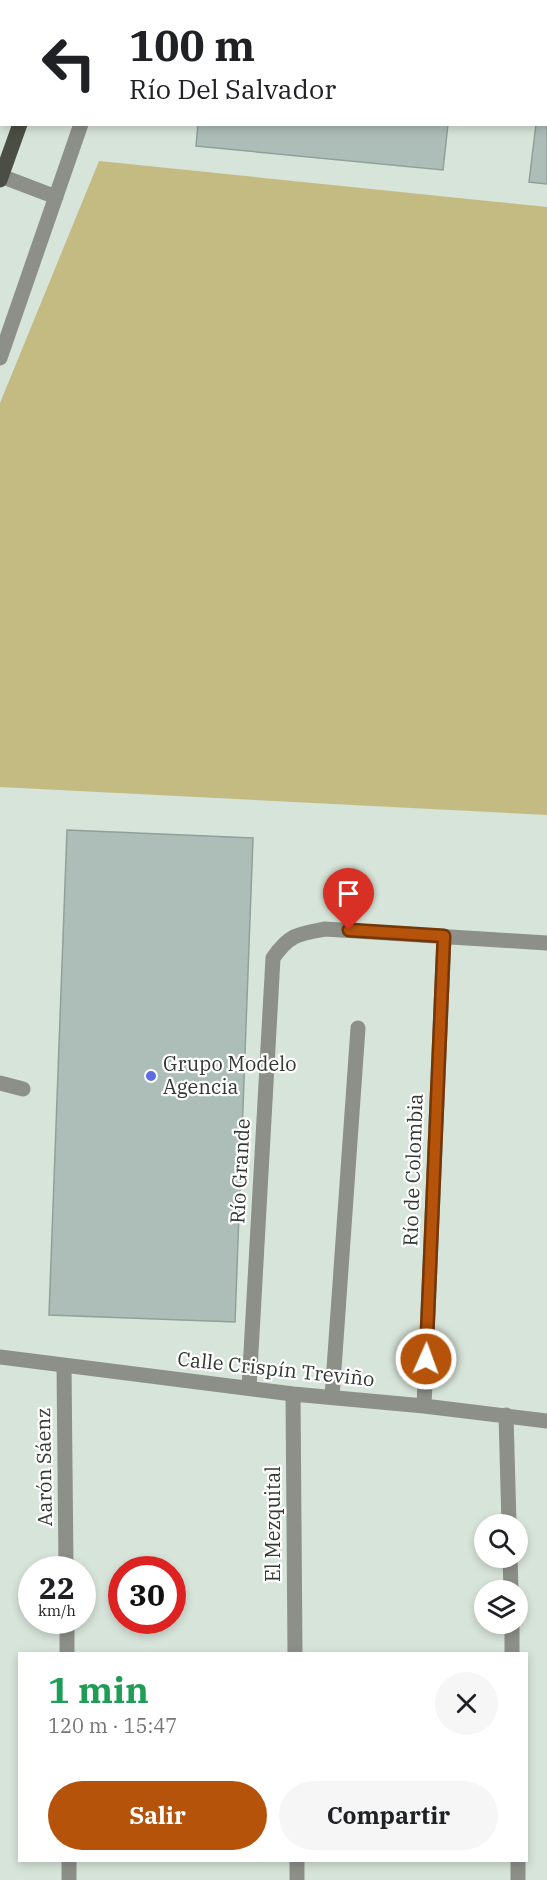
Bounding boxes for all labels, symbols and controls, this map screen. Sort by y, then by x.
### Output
text: 100 m [129,18,255,73]
icon: left [30,24,108,102]
text: Río Del Salvador [129,71,336,106]
pin [323,868,374,930]
icon: arrive [332,877,365,910]
place label: Grupo Modelo Agencia [163,1050,297,1100]
marker: Grupo Modelo Agencia [144,1069,158,1083]
street label: Río de Colombia [396,1093,429,1247]
street label: Río Grande [223,1118,256,1224]
position arrow [394,1327,458,1391]
street label: Calle Crispín Treviño [176,1345,376,1392]
street label: Aarón Sáenz [29,1408,58,1527]
street label: El Mezquital [259,1466,286,1582]
map controls [474,1514,528,1634]
button: search [474,1514,528,1568]
speed limit sign: 30 [108,1556,186,1634]
text: 22 [39,1568,75,1607]
button: layers [474,1580,528,1634]
text: km/h [38,1601,76,1620]
text: 1 min [48,1666,149,1713]
button: close [435,1672,498,1735]
text: 120 m · 15:47 [48,1712,177,1739]
button: Salir [48,1781,267,1850]
button: Compartir [279,1781,498,1850]

